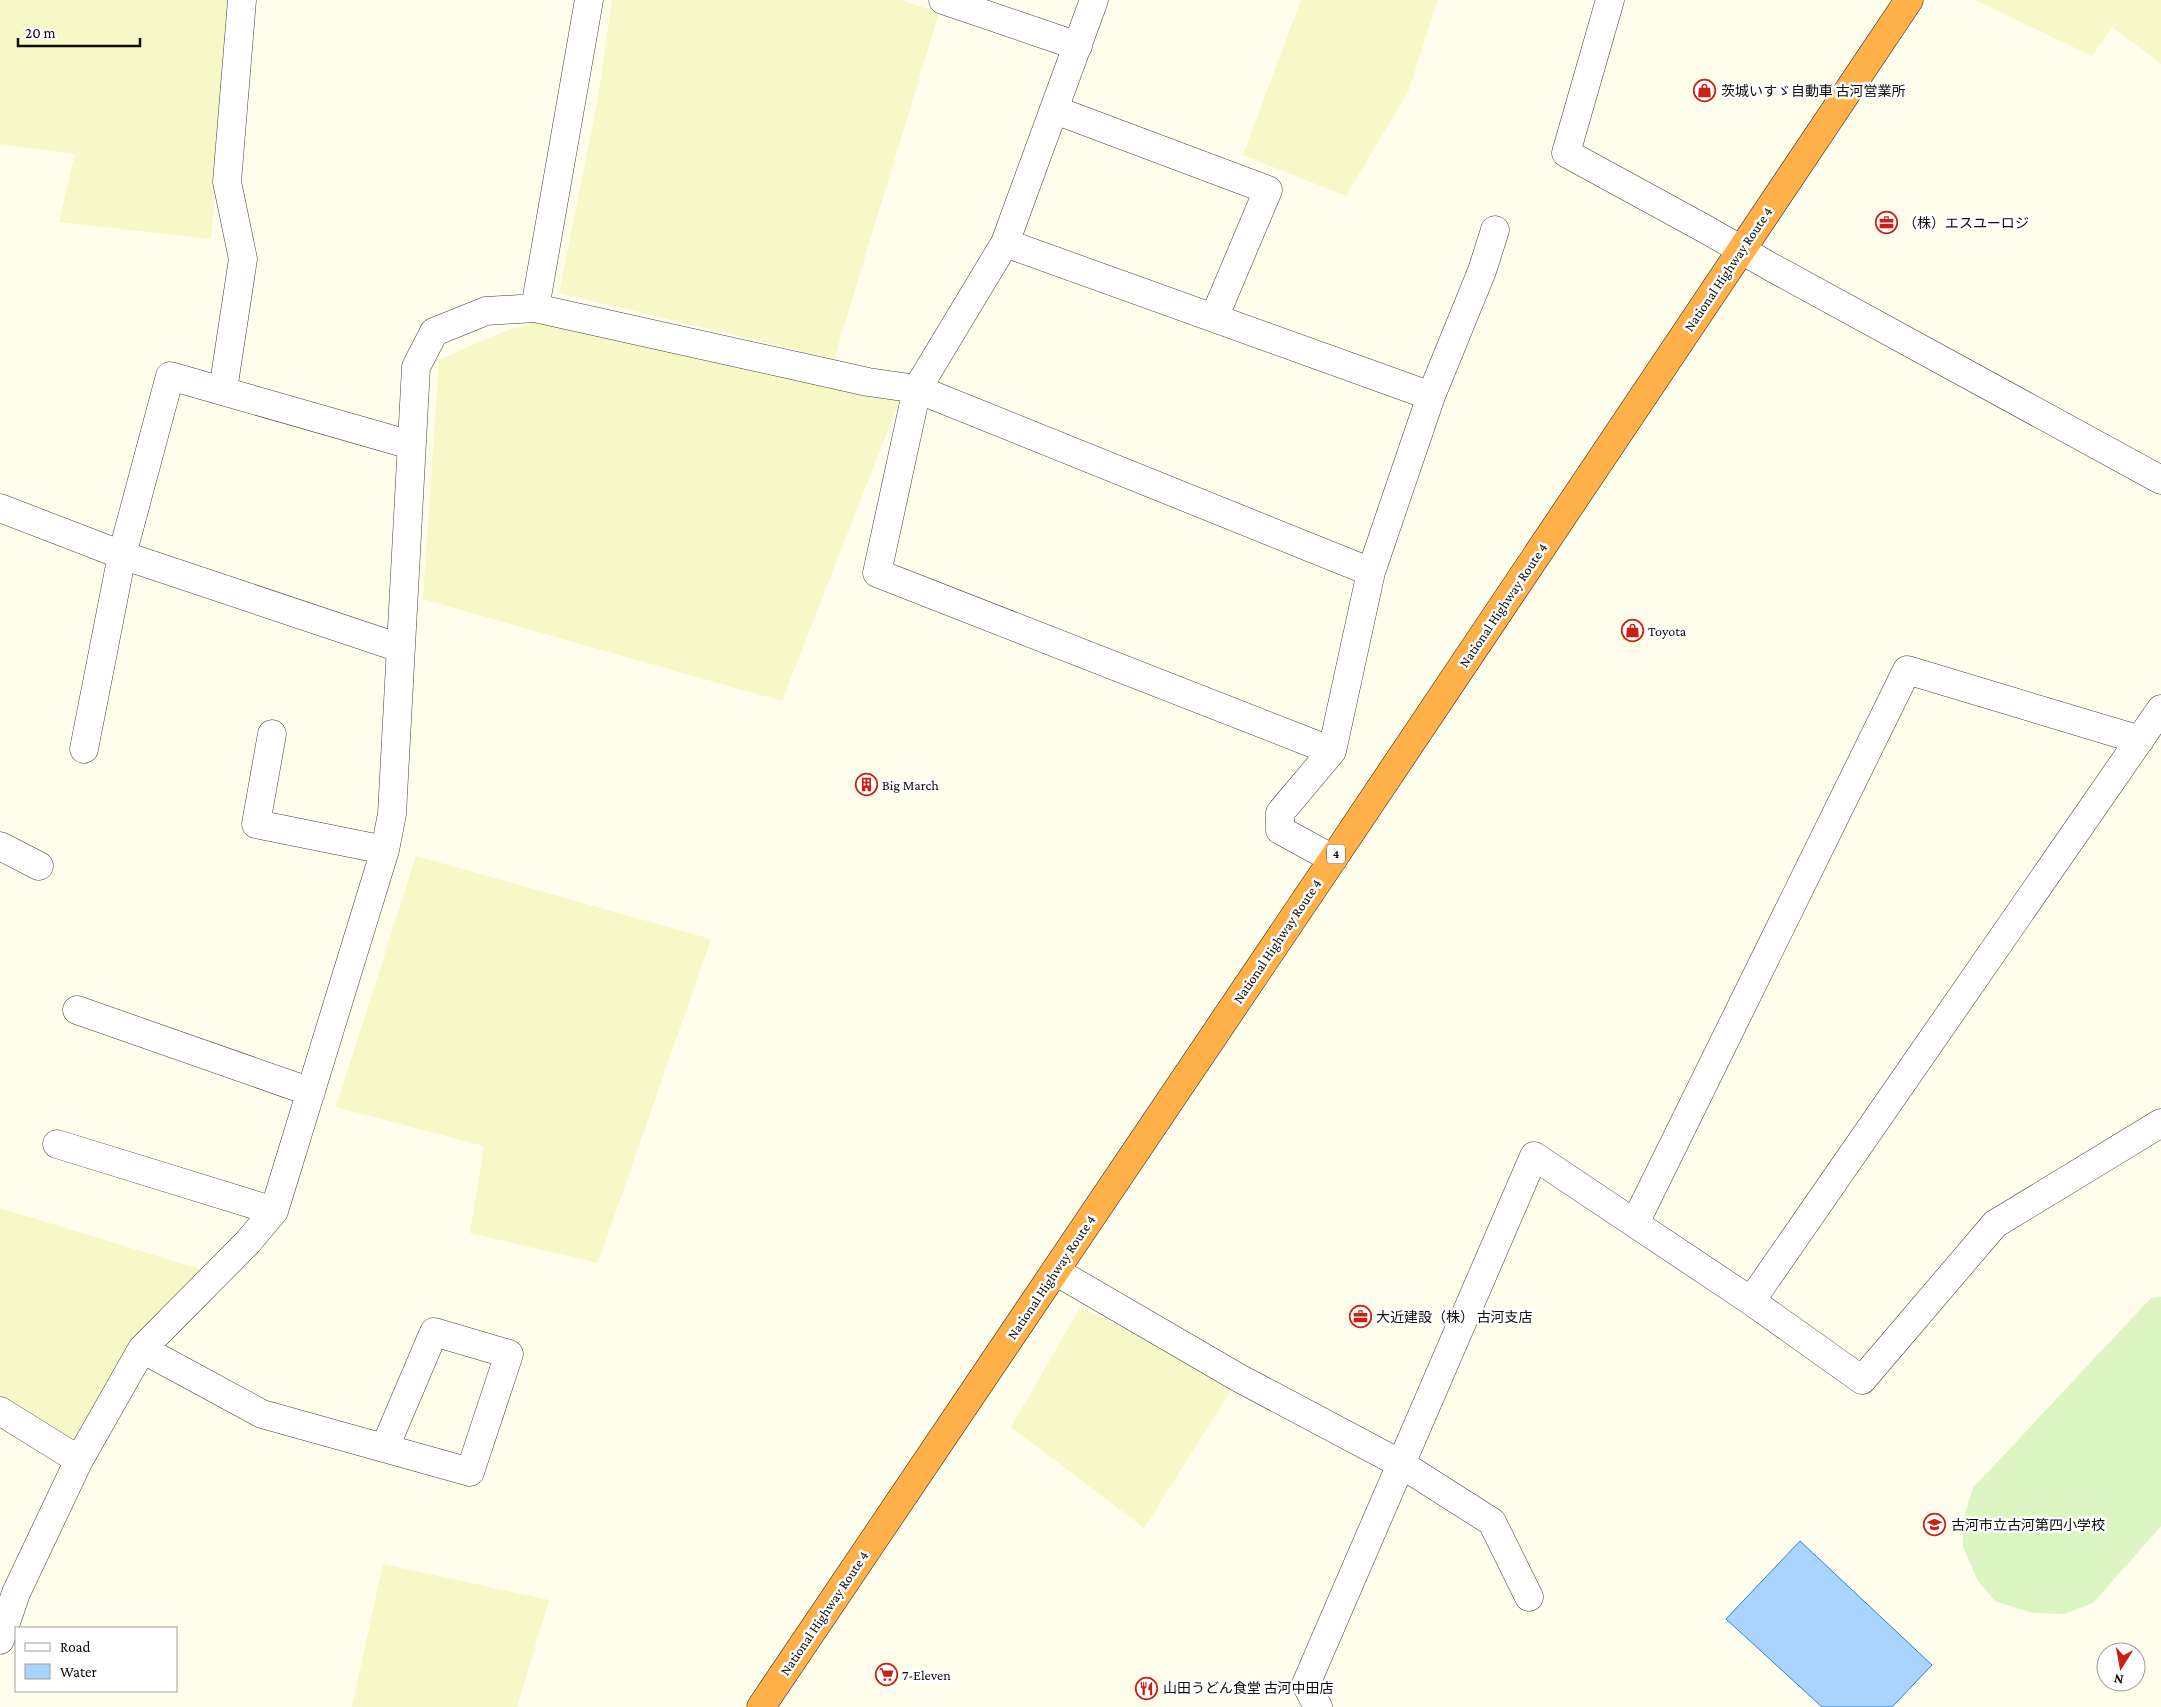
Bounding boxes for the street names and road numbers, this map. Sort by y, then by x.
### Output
street label: National Highway Route 4 [1680,204,1776,334]
street label: National Highway Route 4 [1455,540,1551,670]
road number: 4 [1327,844,1345,864]
street label: National Highway Route 4 [1229,876,1325,1006]
street label: National Highway Route 4 [1003,1212,1099,1342]
street label: National Highway Route 4 [776,1548,872,1678]

